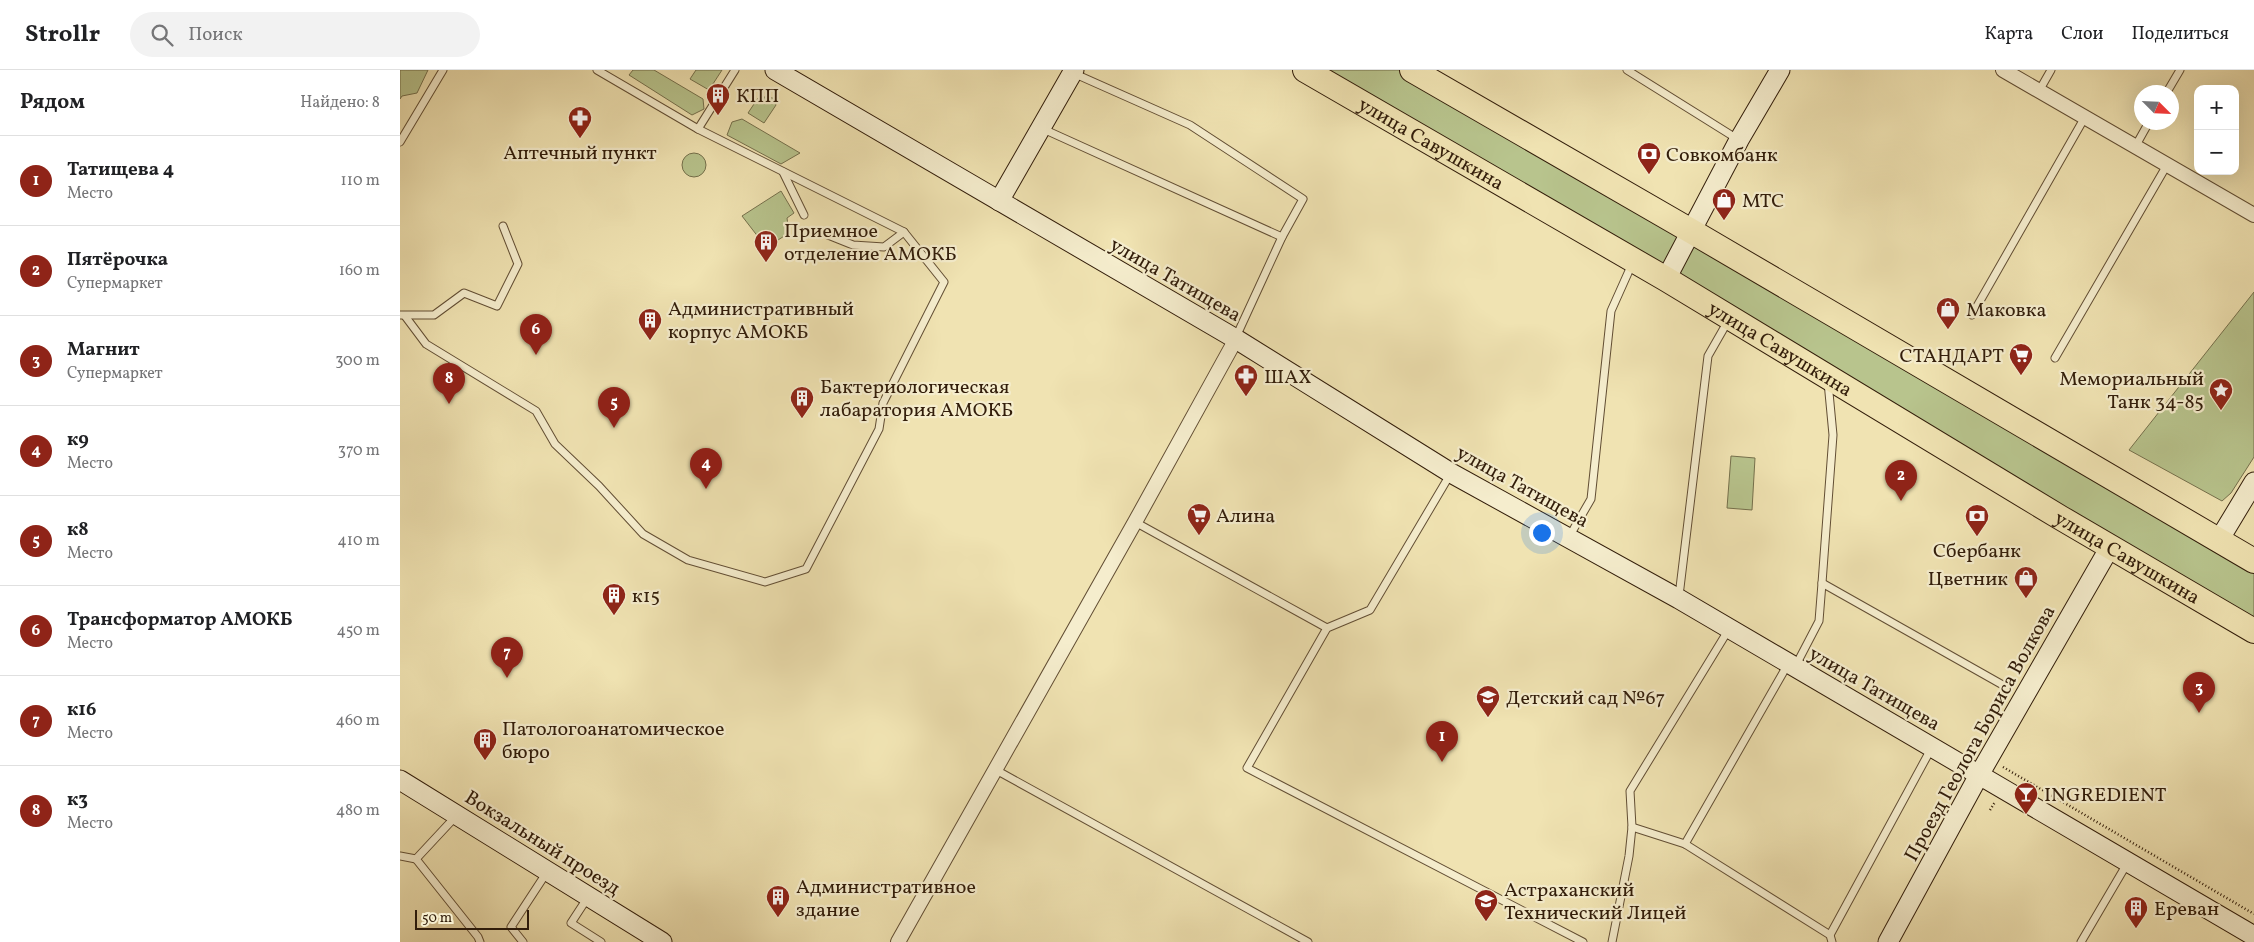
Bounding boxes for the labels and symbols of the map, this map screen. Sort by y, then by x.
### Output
building icon: КПП [705,82,731,116]
place label: КПП [736,83,779,111]
north arrow [2134,85,2179,130]
street label: улица Савушкина [1352,92,1509,198]
pharmacy icon: Аптечный пункт [567,105,593,139]
place label: Аптечный пункт [503,140,657,168]
bank icon: Совкомбанк [1636,141,1662,175]
place label: Совкомбанк [1666,142,1778,170]
shop icon: МТС [1711,187,1737,221]
place label: МТС [1742,188,1784,216]
place label: Приемное отделение АМОКБ [784,218,957,269]
building icon: Приемное отделение АМОКБ [753,229,779,263]
street label: улица Татищева [1104,232,1246,330]
street label: улица Савушкина [1702,295,1857,405]
place label: Административный корпус АМОКБ [668,296,854,347]
shop icon: Маковка [1935,296,1961,330]
place label: Маковка [1966,297,2046,325]
building icon: Административный корпус АМОКБ [637,307,663,341]
pin: 6 [520,314,552,355]
supermarket icon: СТАНДАРТ [2008,342,2034,376]
place label: СТАНДАРТ [1900,343,2004,371]
pin: 8 [433,363,465,404]
pharmacy icon: ШАХ [1233,363,1259,397]
place label: ШАХ [1264,364,1312,392]
place label: Мемориальный Танк 34-85 [2059,366,2204,417]
place label: Бактериологическая лабаратория АМОКБ [820,374,1013,425]
place icon: Мемориальный Танк 34-85 [2208,377,2234,411]
building icon: Бактериологическая лабаратория АМОКБ [789,385,815,419]
pin: 5 [598,387,630,428]
street label: улица Татищева [1451,440,1593,536]
pin: 4 [690,448,722,489]
pin: 2 [1885,460,1917,501]
supermarket icon: Алина [1186,502,1212,536]
place label: Алина [1216,503,1275,531]
bank icon: Сбербанк [1964,503,1990,537]
street label: улица Савушкина [2049,505,2205,612]
your location [1529,520,1555,546]
place label: Сбербанк [1933,538,2021,566]
shop icon: Цветник [2013,565,2039,599]
place label: Цветник [1928,566,2008,594]
building icon: к15 [601,582,627,616]
place label: к15 [632,583,660,611]
street label: Проезд Геолога Бориса Волкова [1898,601,2063,867]
pin: 7 [491,637,523,678]
street label: улица Татищева [1803,641,1945,739]
pin: 3 [2183,672,2215,713]
school or university icon: Детский сад №67 [1475,684,1501,718]
place label: Детский сад №67 [1506,685,1665,713]
place label: Патологоанатомическое бюро [502,716,724,767]
pin: 1 [1426,721,1458,762]
building icon: Патологоанатомическое бюро [472,727,498,761]
bar icon: INGREDIENT [2013,781,2039,815]
place label: INGREDIENT [2044,782,2167,810]
street label: Вокзальный проезд [459,784,625,903]
place label: Административное здание [796,874,976,925]
place label: Астраханский Технический Лицей [1504,877,1687,928]
building icon: Административное здание [765,884,791,918]
school or university icon: Астраханский Технический Лицей [1473,888,1499,922]
building icon: Ереван [2123,895,2149,929]
place label: Ереван [2154,896,2219,924]
scale bar [415,907,529,930]

